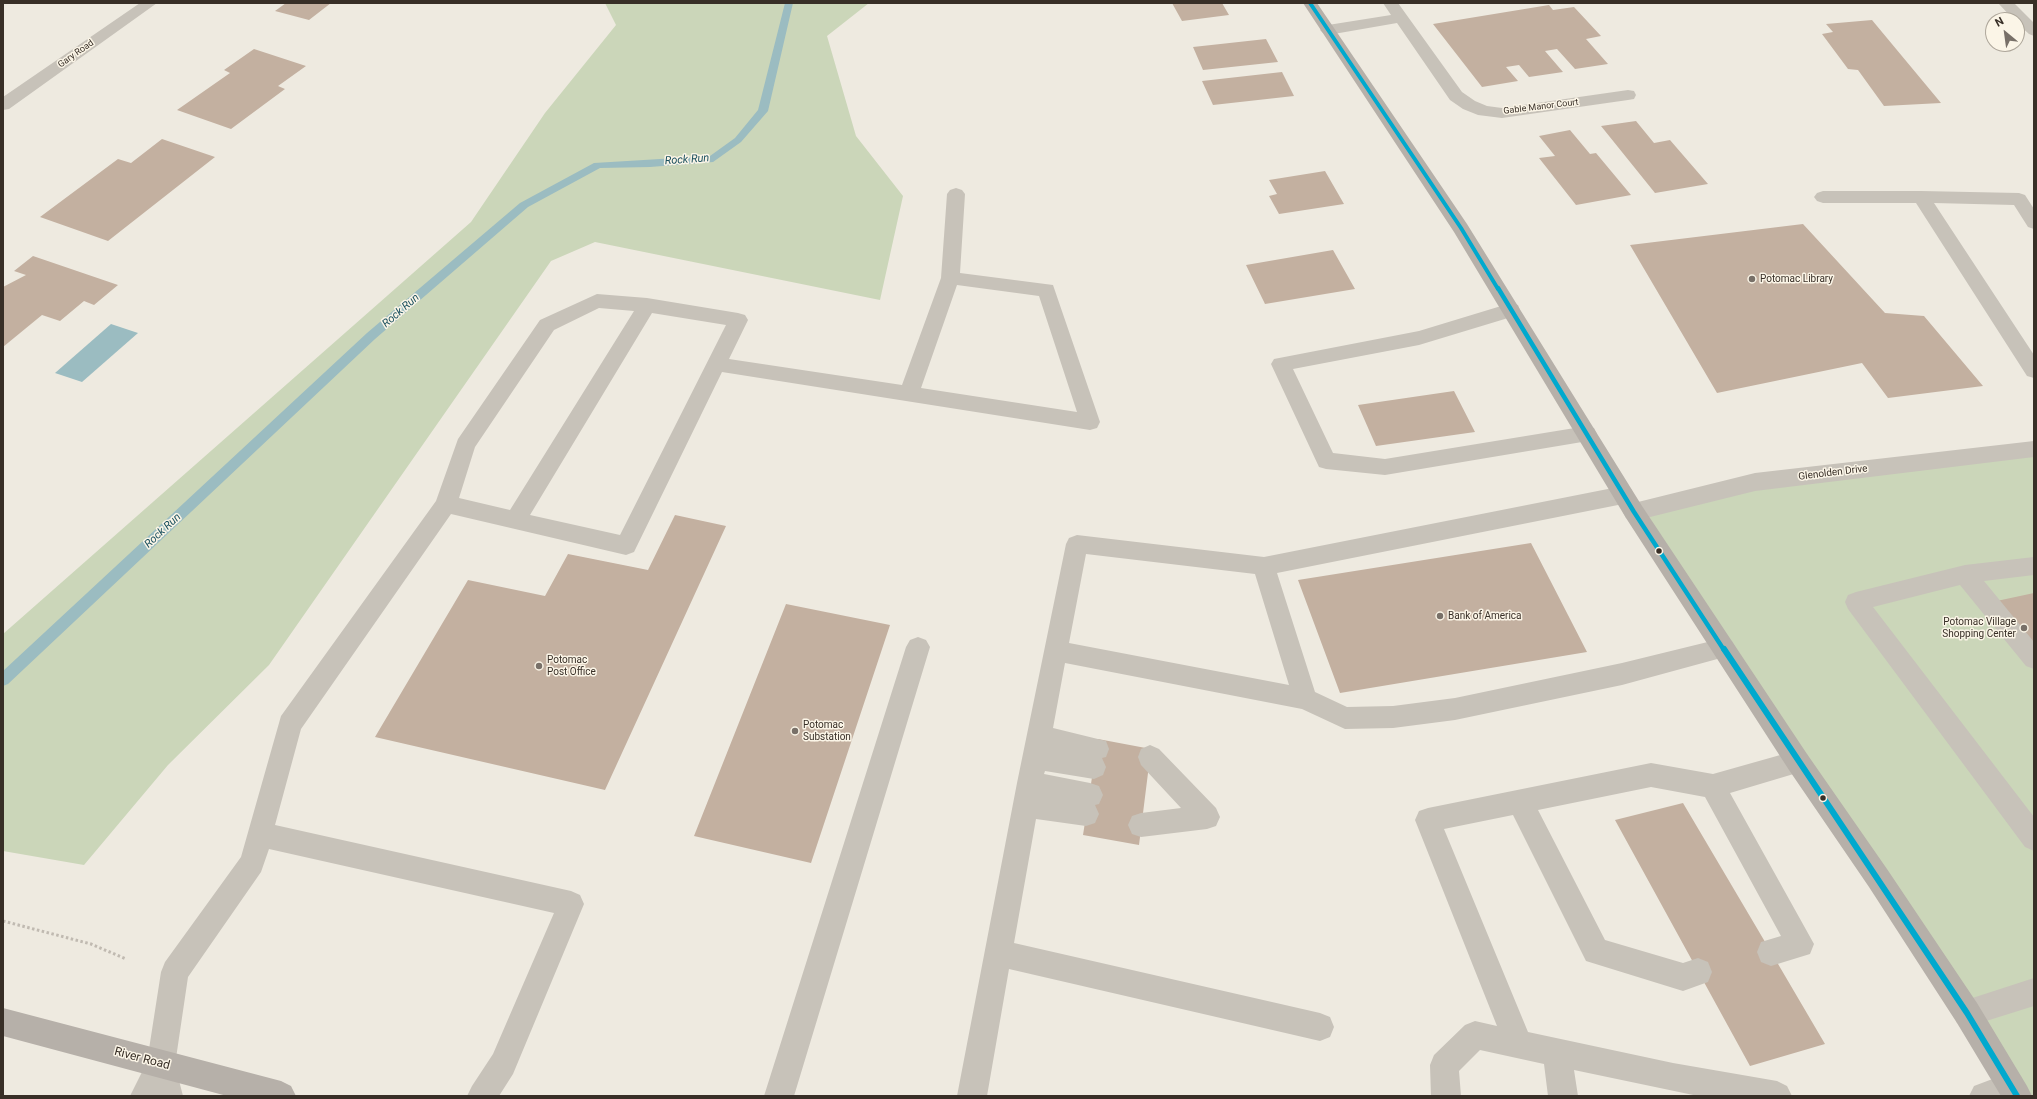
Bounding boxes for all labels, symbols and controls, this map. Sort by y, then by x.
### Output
north arrow [1985,12,2025,52]
text: N [1993,14,2006,30]
street label: Gary Road [56,38,96,70]
street label: Gable Manor Court [1503,97,1579,117]
water label: Rock Run [664,152,710,168]
place label: Potomac Library [1760,273,1833,285]
marker: Potomac Library [1747,274,1757,284]
water label: Rock Run [380,291,422,331]
street label: Glenolden Drive [1798,463,1868,483]
water label: Rock Run [142,511,184,551]
unlabelled marker [1654,546,1664,556]
place label: Bank of America [1448,610,1521,622]
marker: Bank of America [1435,611,1445,621]
place label: Potomac Village Shopping Center [1942,616,2016,640]
marker: Potomac Village Shopping Center [2019,623,2029,633]
place label: Potomac Post Office [547,654,596,678]
marker: Potomac Post Office [534,661,544,671]
place label: Potomac Substation [803,719,851,742]
marker: Potomac Substation [790,726,800,736]
unlabelled marker [1818,793,1828,803]
street label: River Road [113,1045,171,1073]

